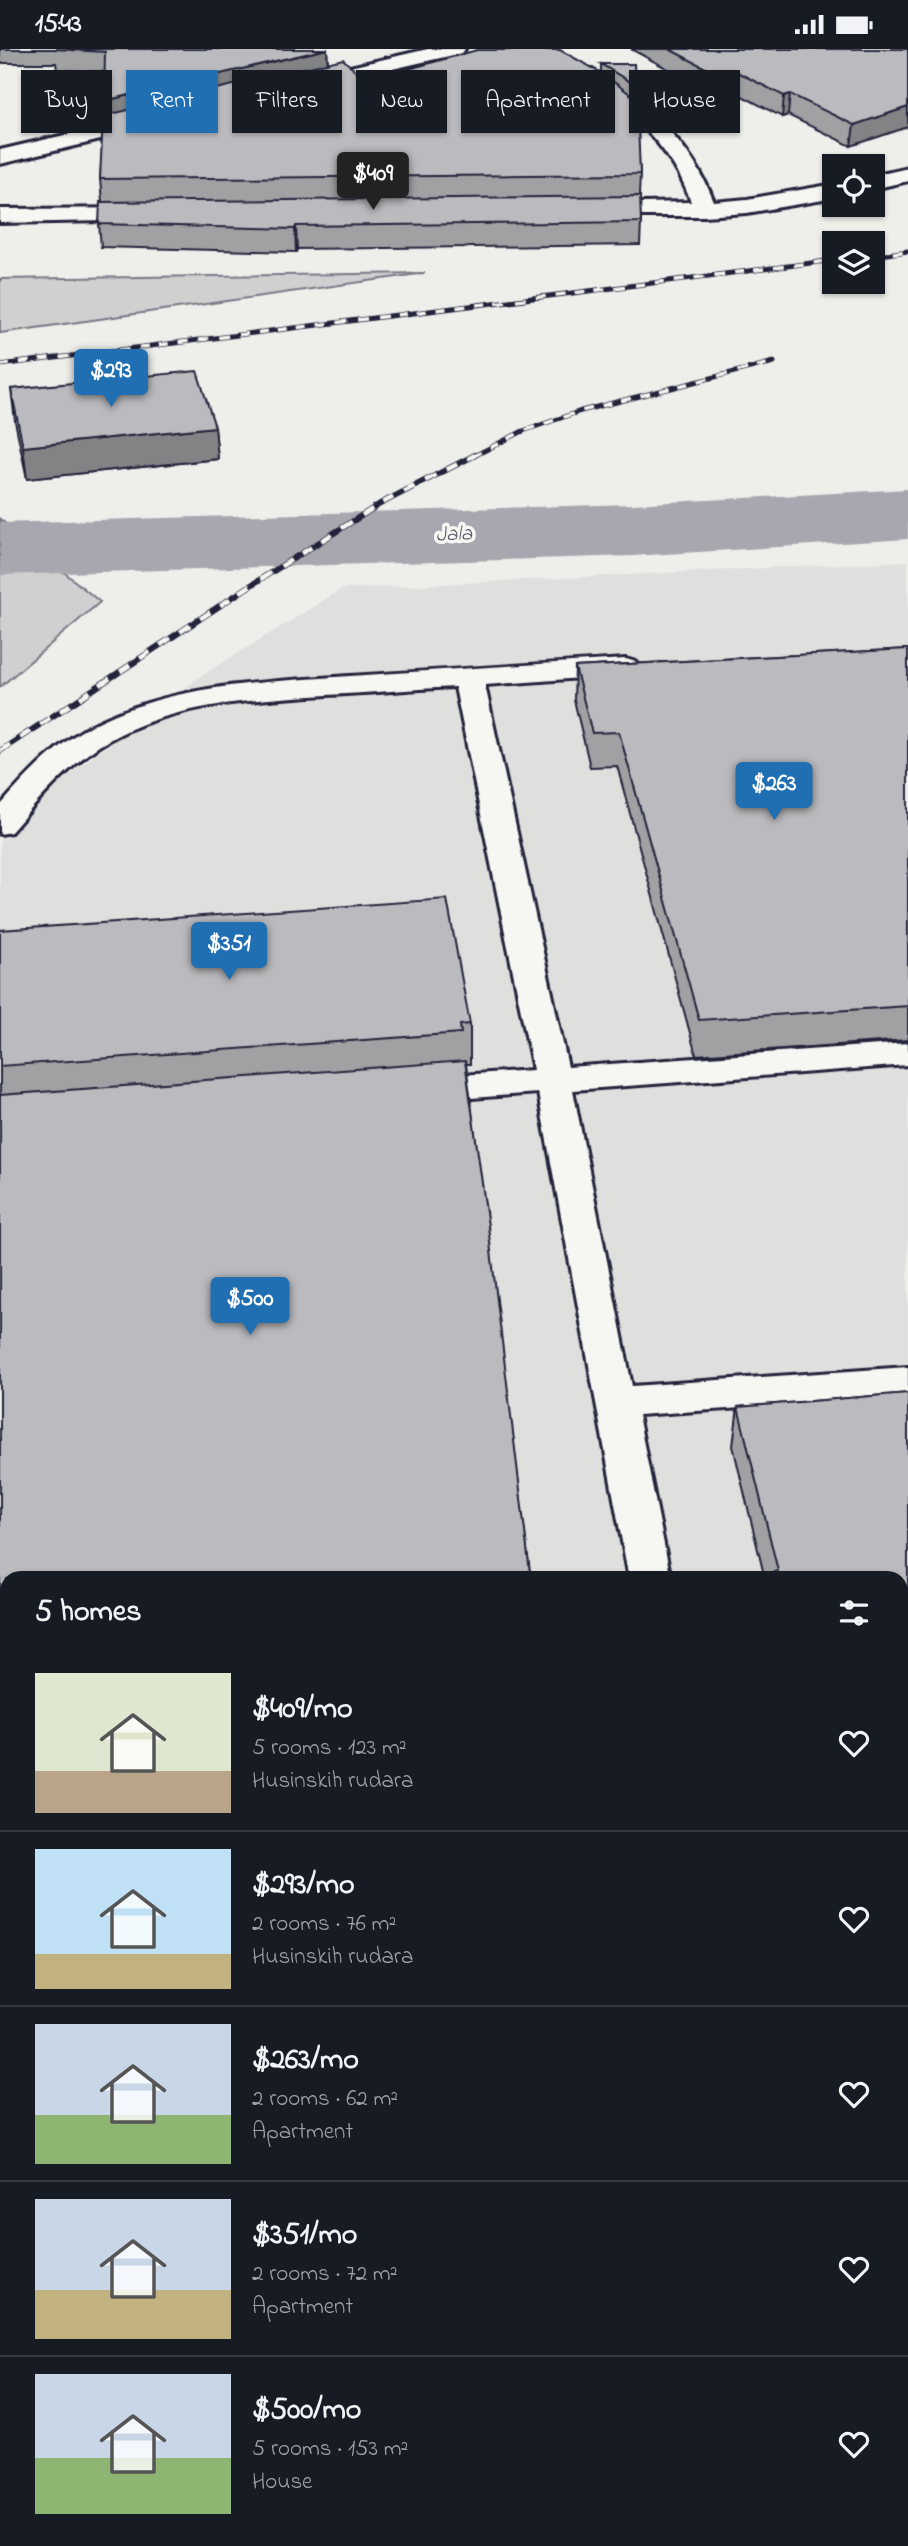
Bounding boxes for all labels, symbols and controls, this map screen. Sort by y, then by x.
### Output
text: 15:43 [35,6,82,44]
chip: Buy [21,70,112,133]
chip: Rent [126,70,218,133]
chip: Filters [232,70,342,133]
chip: New [356,70,447,133]
chip: Apartment [461,70,615,133]
chip: House [629,70,740,133]
pin: $409 [332,153,414,212]
map controls [822,154,885,294]
button: locate [822,154,885,217]
text: $409 [353,158,393,191]
button: layers [822,231,885,294]
pin: $293 [70,349,152,409]
text: $293 [90,355,132,388]
water label: Jala [435,519,473,551]
pin: $263 [733,763,815,822]
text: $263 [752,768,796,801]
pin: $351 [188,923,270,982]
text: $351 [207,928,251,961]
pin: $500 [209,1277,291,1337]
text: $500 [227,1283,273,1316]
text: 5 homes [35,1591,142,1635]
icon: filters [835,1594,873,1632]
text: $409/mo [252,1688,353,1732]
icon: home [91,1701,175,1785]
icon: heart [835,1724,873,1762]
text: 5 rooms · 123 m² [252,1732,407,1765]
text: Husinskih rudara [252,1765,413,1798]
text: $293/mo [252,1864,355,1908]
icon: home [91,1877,175,1961]
icon: heart [835,1900,873,1938]
text: 2 rooms · 76 m² [252,1908,396,1941]
text: Husinskih rudara [252,1941,413,1974]
text: $263/mo [252,2039,359,2083]
icon: home [91,2052,175,2136]
icon: heart [835,2075,873,2113]
text: 2 rooms · 62 m² [252,2083,398,2116]
text: Apartment [252,2116,353,2149]
text: $351/mo [252,2214,357,2258]
icon: home [91,2227,175,2311]
icon: heart [835,2250,873,2288]
text: 2 rooms · 72 m² [252,2258,398,2291]
text: Apartment [252,2291,353,2324]
text: $500/mo [252,2389,361,2433]
icon: home [91,2402,175,2486]
icon: heart [835,2425,873,2463]
text: 5 rooms · 153 m² [252,2433,408,2466]
text: House [252,2466,312,2499]

